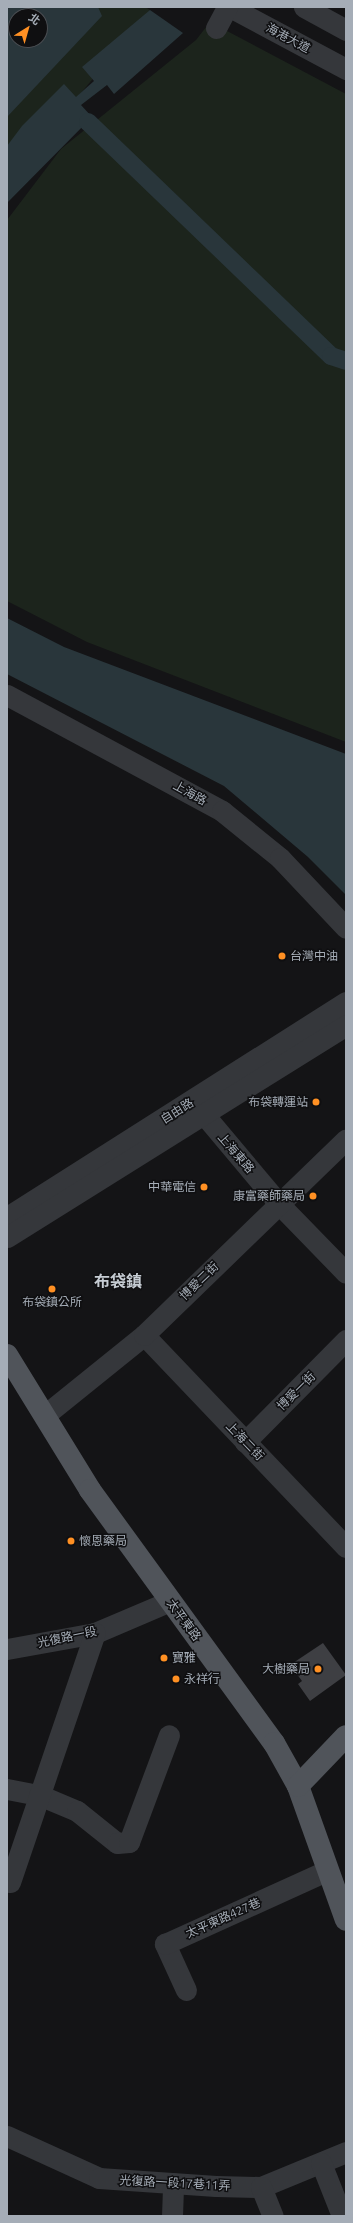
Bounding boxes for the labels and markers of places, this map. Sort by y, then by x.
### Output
place label: 台灣中油 [290,949,338,963]
marker: 台灣中油 [277,951,287,961]
place label: 布袋轉運站 [248,1095,308,1109]
marker: 布袋轉運站 [311,1097,321,1107]
place label: 中華電信 [148,1180,196,1194]
marker: 中華電信 [199,1182,209,1192]
place label: 康富藥師藥局 [233,1189,305,1203]
marker: 康富藥師藥局 [308,1191,318,1201]
marker: 布袋鎮公所 [47,1284,57,1294]
place label: 布袋鎮公所 [22,1295,82,1309]
place label: 懷恩藥局 [79,1534,127,1548]
marker: 懷恩藥局 [66,1536,76,1546]
place label: 寶雅 [172,1651,196,1665]
marker: 寶雅 [159,1653,169,1663]
place label: 大樹藥局 [262,1662,310,1676]
marker: 大樹藥局 [313,1664,323,1674]
place label: 永祥行 [184,1672,220,1686]
marker: 永祥行 [171,1674,181,1684]

